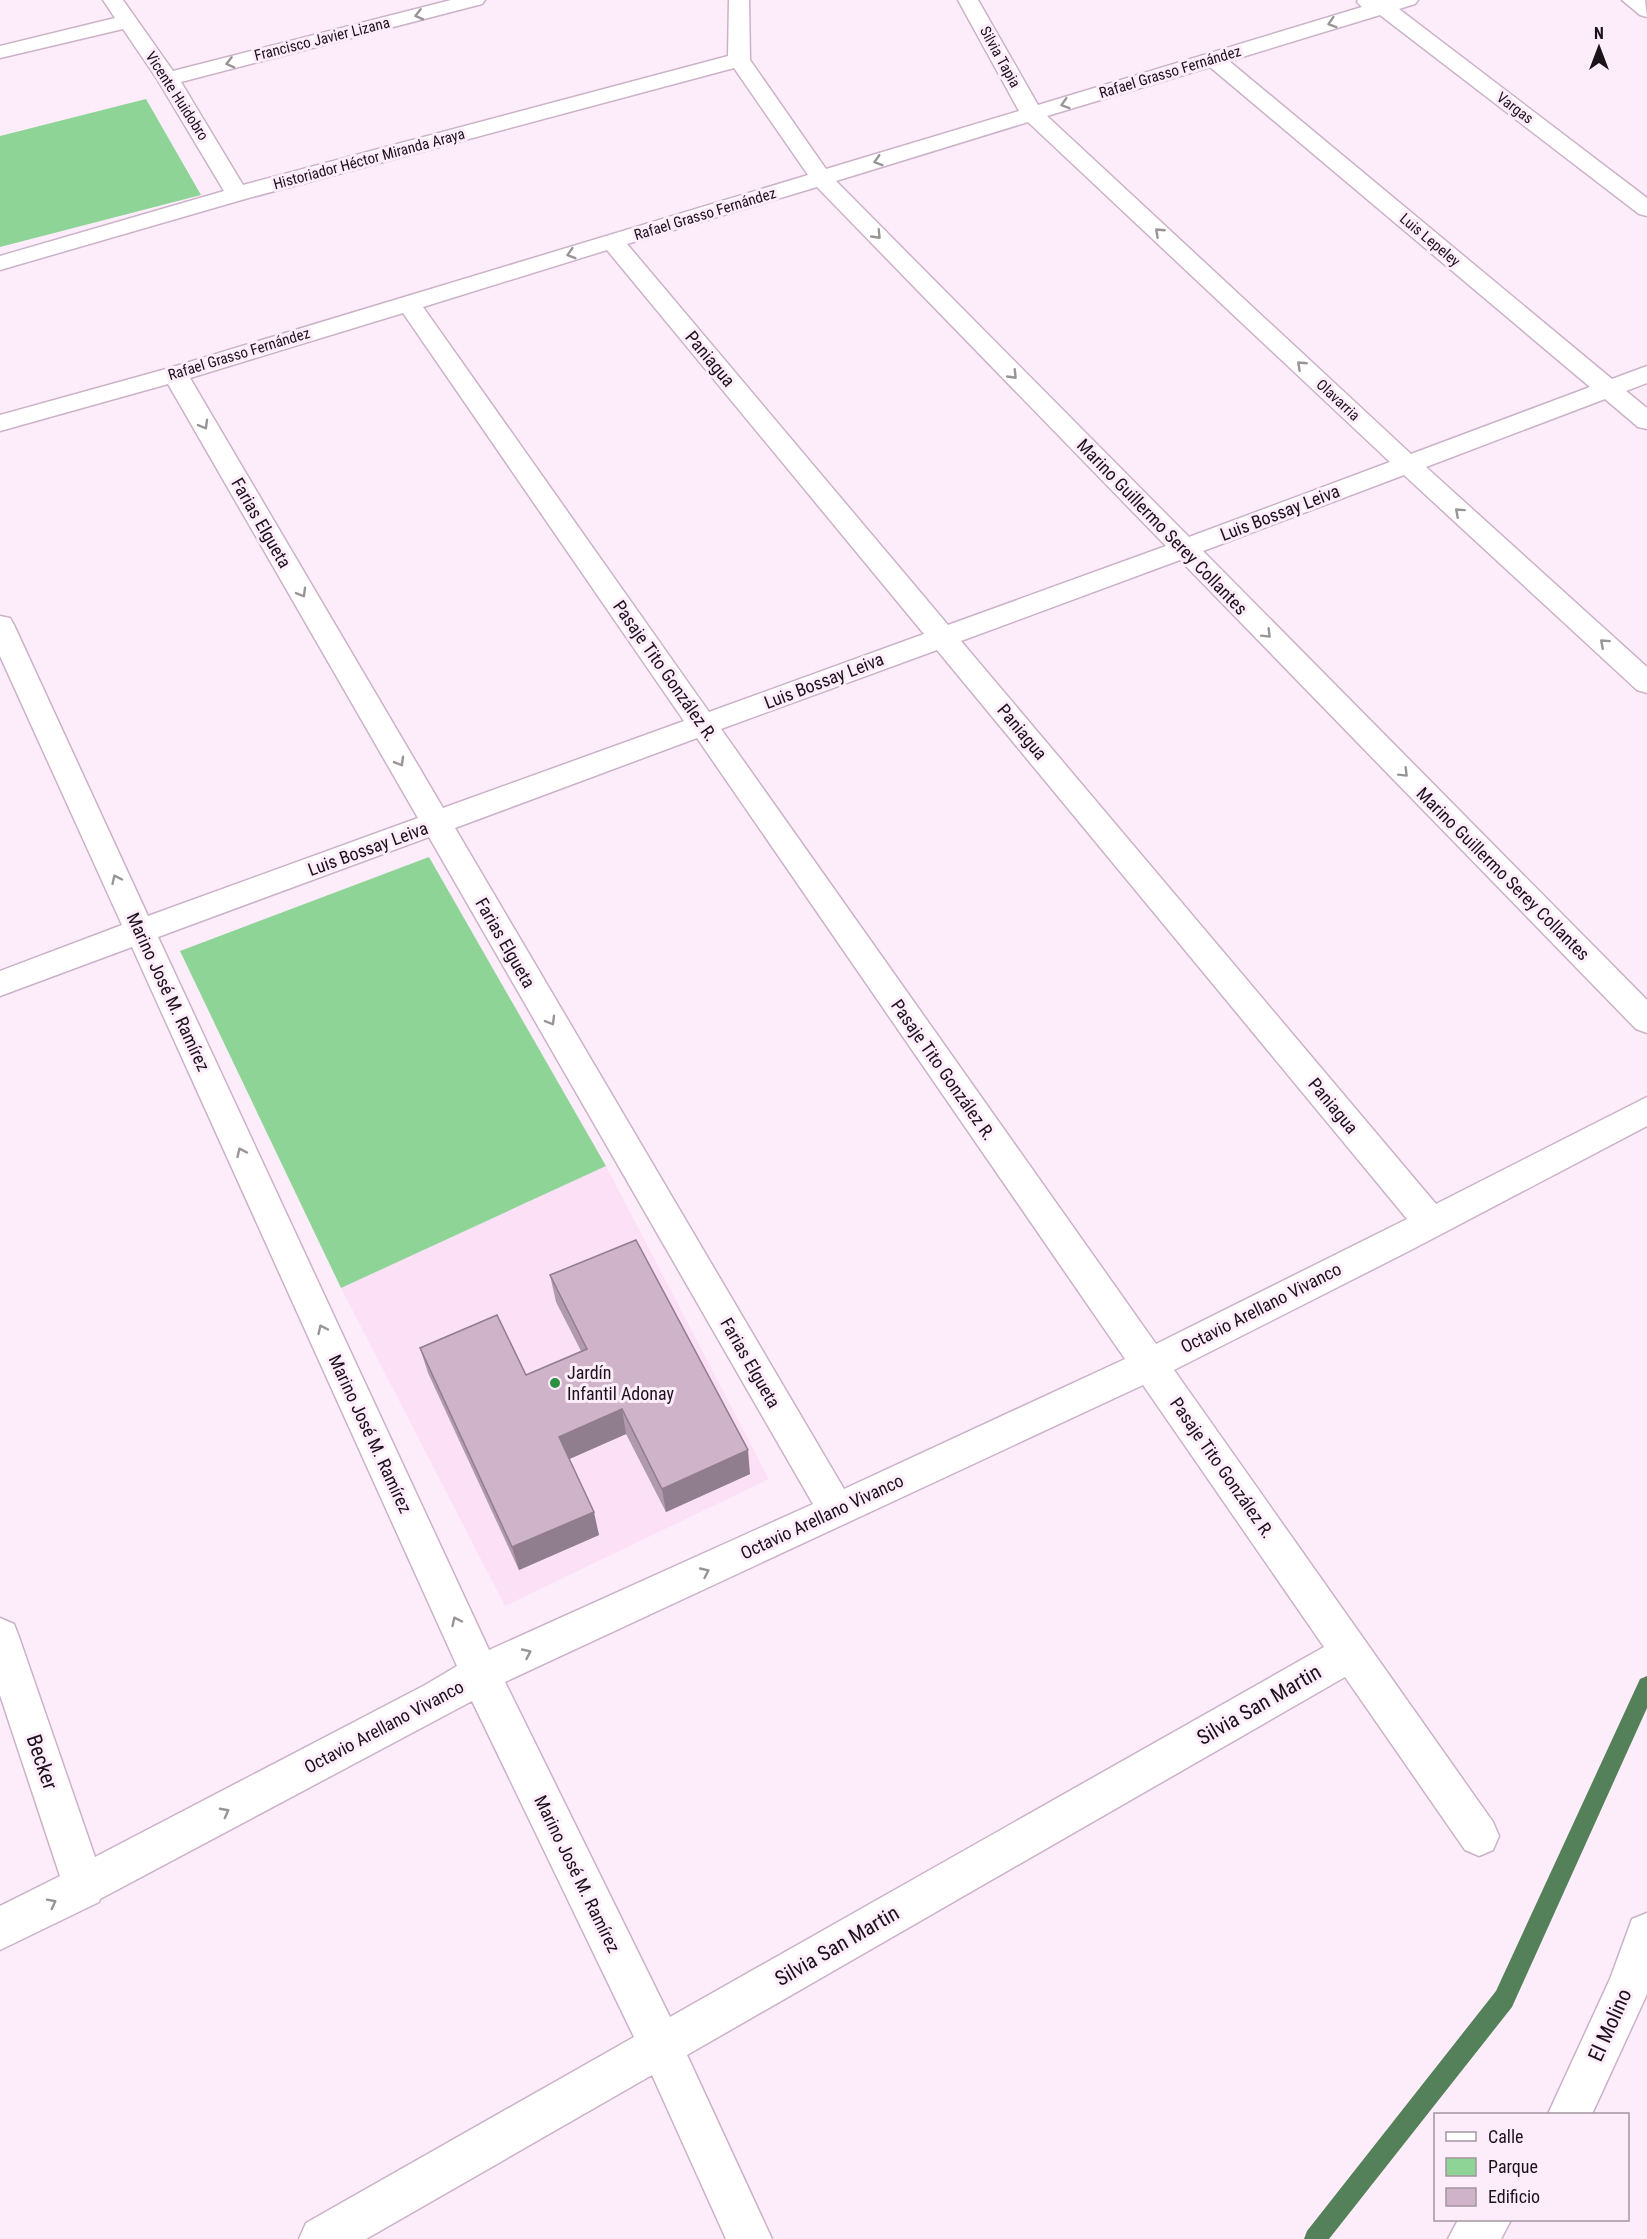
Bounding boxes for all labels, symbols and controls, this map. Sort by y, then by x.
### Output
one-way arrow [414,7,424,20]
street label: Francisco Javier Lizana [252,13,392,65]
one-way arrow [1327,16,1338,28]
north arrow [1569,18,1629,78]
street label: Silvia Tapia [976,23,1024,91]
text: N [1594,24,1604,43]
street label: Rafael Grasso Fernández [1097,42,1243,102]
street label: Vicente Huidobro [142,48,212,144]
one-way arrow [225,55,235,68]
street label: Vargas [1493,88,1537,128]
one-way arrow [1060,97,1071,109]
street label: Historiador Héctor Miranda Araya [271,125,467,193]
one-way arrow [873,154,884,166]
street label: Rafael Grasso Fernández [632,184,778,244]
street label: Luis Lepeley [1396,210,1464,270]
one-way arrow [1155,228,1165,239]
one-way arrow [870,229,881,239]
one-way arrow [566,247,577,259]
street label: Rafael Grasso Fernández [166,324,312,384]
street label: Paniagua [681,327,740,391]
one-way arrow [1297,362,1308,373]
one-way arrow [1006,367,1017,378]
street label: Olavarria [1313,375,1363,425]
one-way arrow [197,419,208,429]
street label: Marino Guillermo Serey Collantes [1073,434,1252,619]
street label: Farias Elgueta [227,474,296,572]
street label: Luis Bossay Leiva [1217,480,1342,545]
one-way arrow [1456,508,1466,519]
one-way arrow [295,587,306,597]
street label: Pasaje Tito González R. [609,596,722,745]
one-way arrow [1260,627,1271,638]
one-way arrow [1600,639,1610,650]
street label: Luis Bossay Leiva [761,648,886,713]
street label: Paniagua [993,700,1052,764]
one-way arrow [393,756,404,766]
one-way arrow [1397,767,1408,777]
street label: Marino Guillermo Serey Collantes [1413,783,1594,964]
street label: Luis Bossay Leiva [305,817,431,880]
one-way arrow [112,875,124,886]
street label: Farias Elgueta [471,894,540,992]
street label: Marino José M. Ramírez [123,909,214,1074]
street label: Pasaje Tito González R. [887,995,1000,1144]
one-way arrow [544,1015,555,1025]
street label: Paniagua [1304,1074,1363,1138]
one-way arrow [236,1147,248,1158]
street label: Octavio Arellano Vivanco [1177,1258,1345,1357]
street label: Farias Elgueta [716,1314,785,1412]
one-way arrow [317,1325,329,1336]
street label: Marino José M. Ramírez [325,1351,416,1516]
place label: Jardín Infantil Adonay [567,1362,675,1404]
marker: Jardín Infantil Adonay [548,1376,562,1390]
street label: Pasaje Tito González R. [1166,1393,1279,1542]
street label: Octavio Arellano Vivanco [737,1470,907,1564]
one-way arrow [698,1567,709,1579]
one-way arrow [451,1617,463,1628]
one-way arrow [521,1648,532,1660]
street label: Silvia San Martin [1193,1660,1325,1750]
street label: Octavio Arellano Vivanco [301,1676,467,1777]
street label: Becker [21,1731,63,1793]
street label: Marino José M. Ramírez [530,1792,625,1956]
one-way arrow [219,1808,229,1819]
one-way arrow [46,1899,57,1910]
street label: Silvia San Martin [771,1901,903,1991]
street label: El Molino [1583,1985,1637,2065]
legend [1434,2113,1629,2221]
text: Calle [1488,2126,1524,2147]
text: Parque [1488,2156,1538,2177]
text: Edificio [1488,2186,1540,2207]

